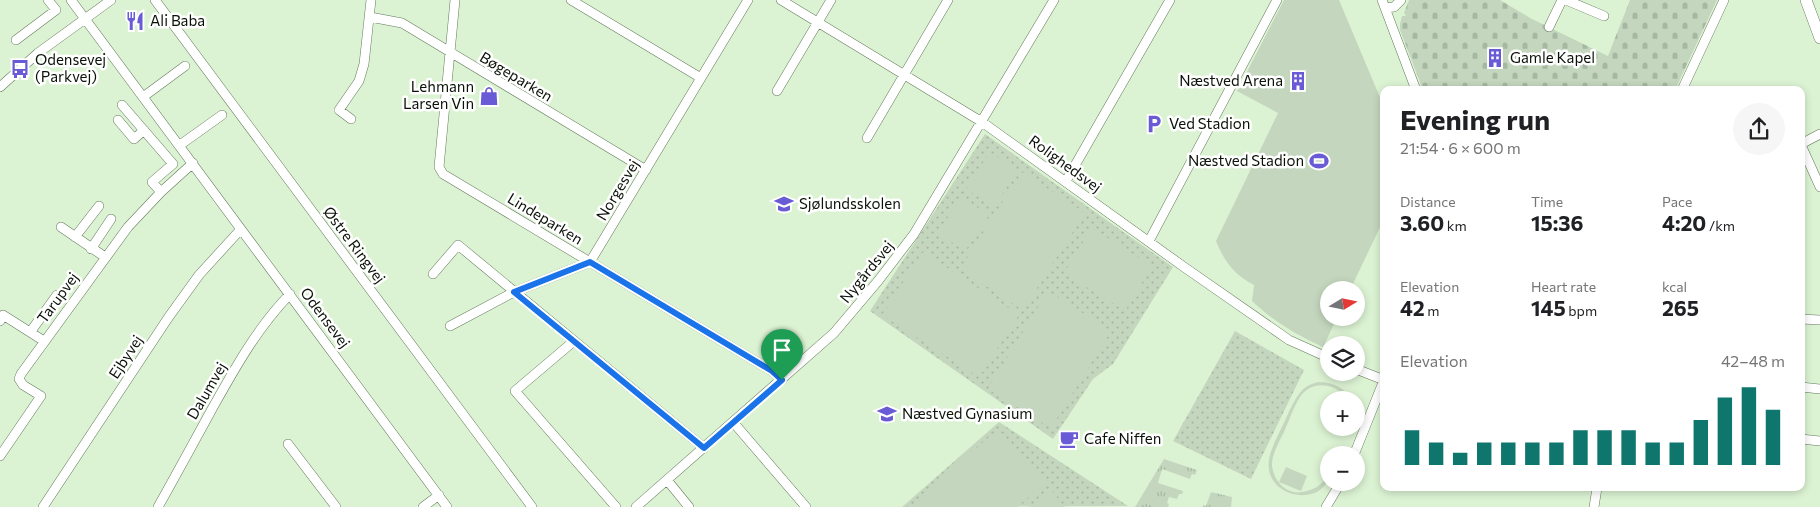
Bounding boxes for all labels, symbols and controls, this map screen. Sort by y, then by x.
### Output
restaurant icon: Ali Baba [124,10,146,32]
place label: Ali Baba [150,11,205,29]
street label: Bøgeparken [477,47,556,105]
building icon: Gamle Kapel [1484,47,1506,69]
place label: Gamle Kapel [1510,48,1595,66]
place label: Odensevej (Parkvej) [35,50,106,85]
bus stop icon: Odensevej (Parkvej) [9,58,31,80]
building icon: Næstved Arena [1287,70,1309,92]
place label: Næstved Arena [1179,71,1283,89]
place label: Lehmann Larsen Vin [403,77,474,112]
shop icon: Lehmann Larsen Vin [478,85,500,107]
text: Evening run [1400,102,1550,136]
button: share [1733,103,1785,155]
parking icon: Ved Stadion [1143,113,1165,135]
place label: Ved Stadion [1169,114,1250,132]
street label: Rolighedsvej [1026,131,1105,196]
text: 21:54 · 6 × 600 m [1400,138,1521,157]
sports icon: Næstved Stadion [1308,150,1330,172]
place label: Næstved Stadion [1188,151,1304,169]
street label: Norgesvej [592,156,642,223]
street label: Lindeparken [505,189,586,248]
school or university icon: Sjølundsskolen [773,193,795,215]
text: Distance [1400,193,1456,210]
text: Time [1531,193,1563,210]
text: Pace [1662,193,1692,210]
place label: Sjølundsskolen [799,194,901,212]
street label: Østre Ringvej [320,202,390,286]
text: 3.60 [1400,210,1444,235]
text: 15:36 [1531,210,1584,235]
text: 4:20 [1662,210,1706,235]
text: km [1444,217,1467,234]
text: /km [1706,217,1735,234]
street label: Nygårdsvej [836,237,897,306]
street label: Tarupvej [33,269,82,326]
text: Elevation [1400,278,1459,295]
text: Heart rate [1531,278,1596,295]
text: kcal [1662,278,1687,295]
north arrow [1320,281,1365,326]
map controls [1320,281,1365,491]
street label: Odensevej [297,284,354,351]
text: 42 [1400,295,1425,320]
text: 145 [1531,295,1566,320]
text: 265 [1662,295,1699,320]
text: m [1425,302,1440,319]
text: bpm [1566,302,1597,319]
pin [761,329,803,380]
street label: Ejbyvej [104,331,146,382]
icon: arrive [768,336,796,364]
button: layers [1320,336,1365,381]
text: Elevation [1400,351,1468,370]
text: 42–48 m [1721,351,1785,370]
street label: Dalumvej [183,359,230,422]
button: + [1320,391,1365,436]
school or university icon: Næstved Gynasium [876,403,898,425]
place label: Næstved Gynasium [902,404,1032,422]
cafe icon: Cafe Niffen [1058,428,1080,450]
place label: Cafe Niffen [1084,429,1161,447]
button: − [1320,446,1365,491]

